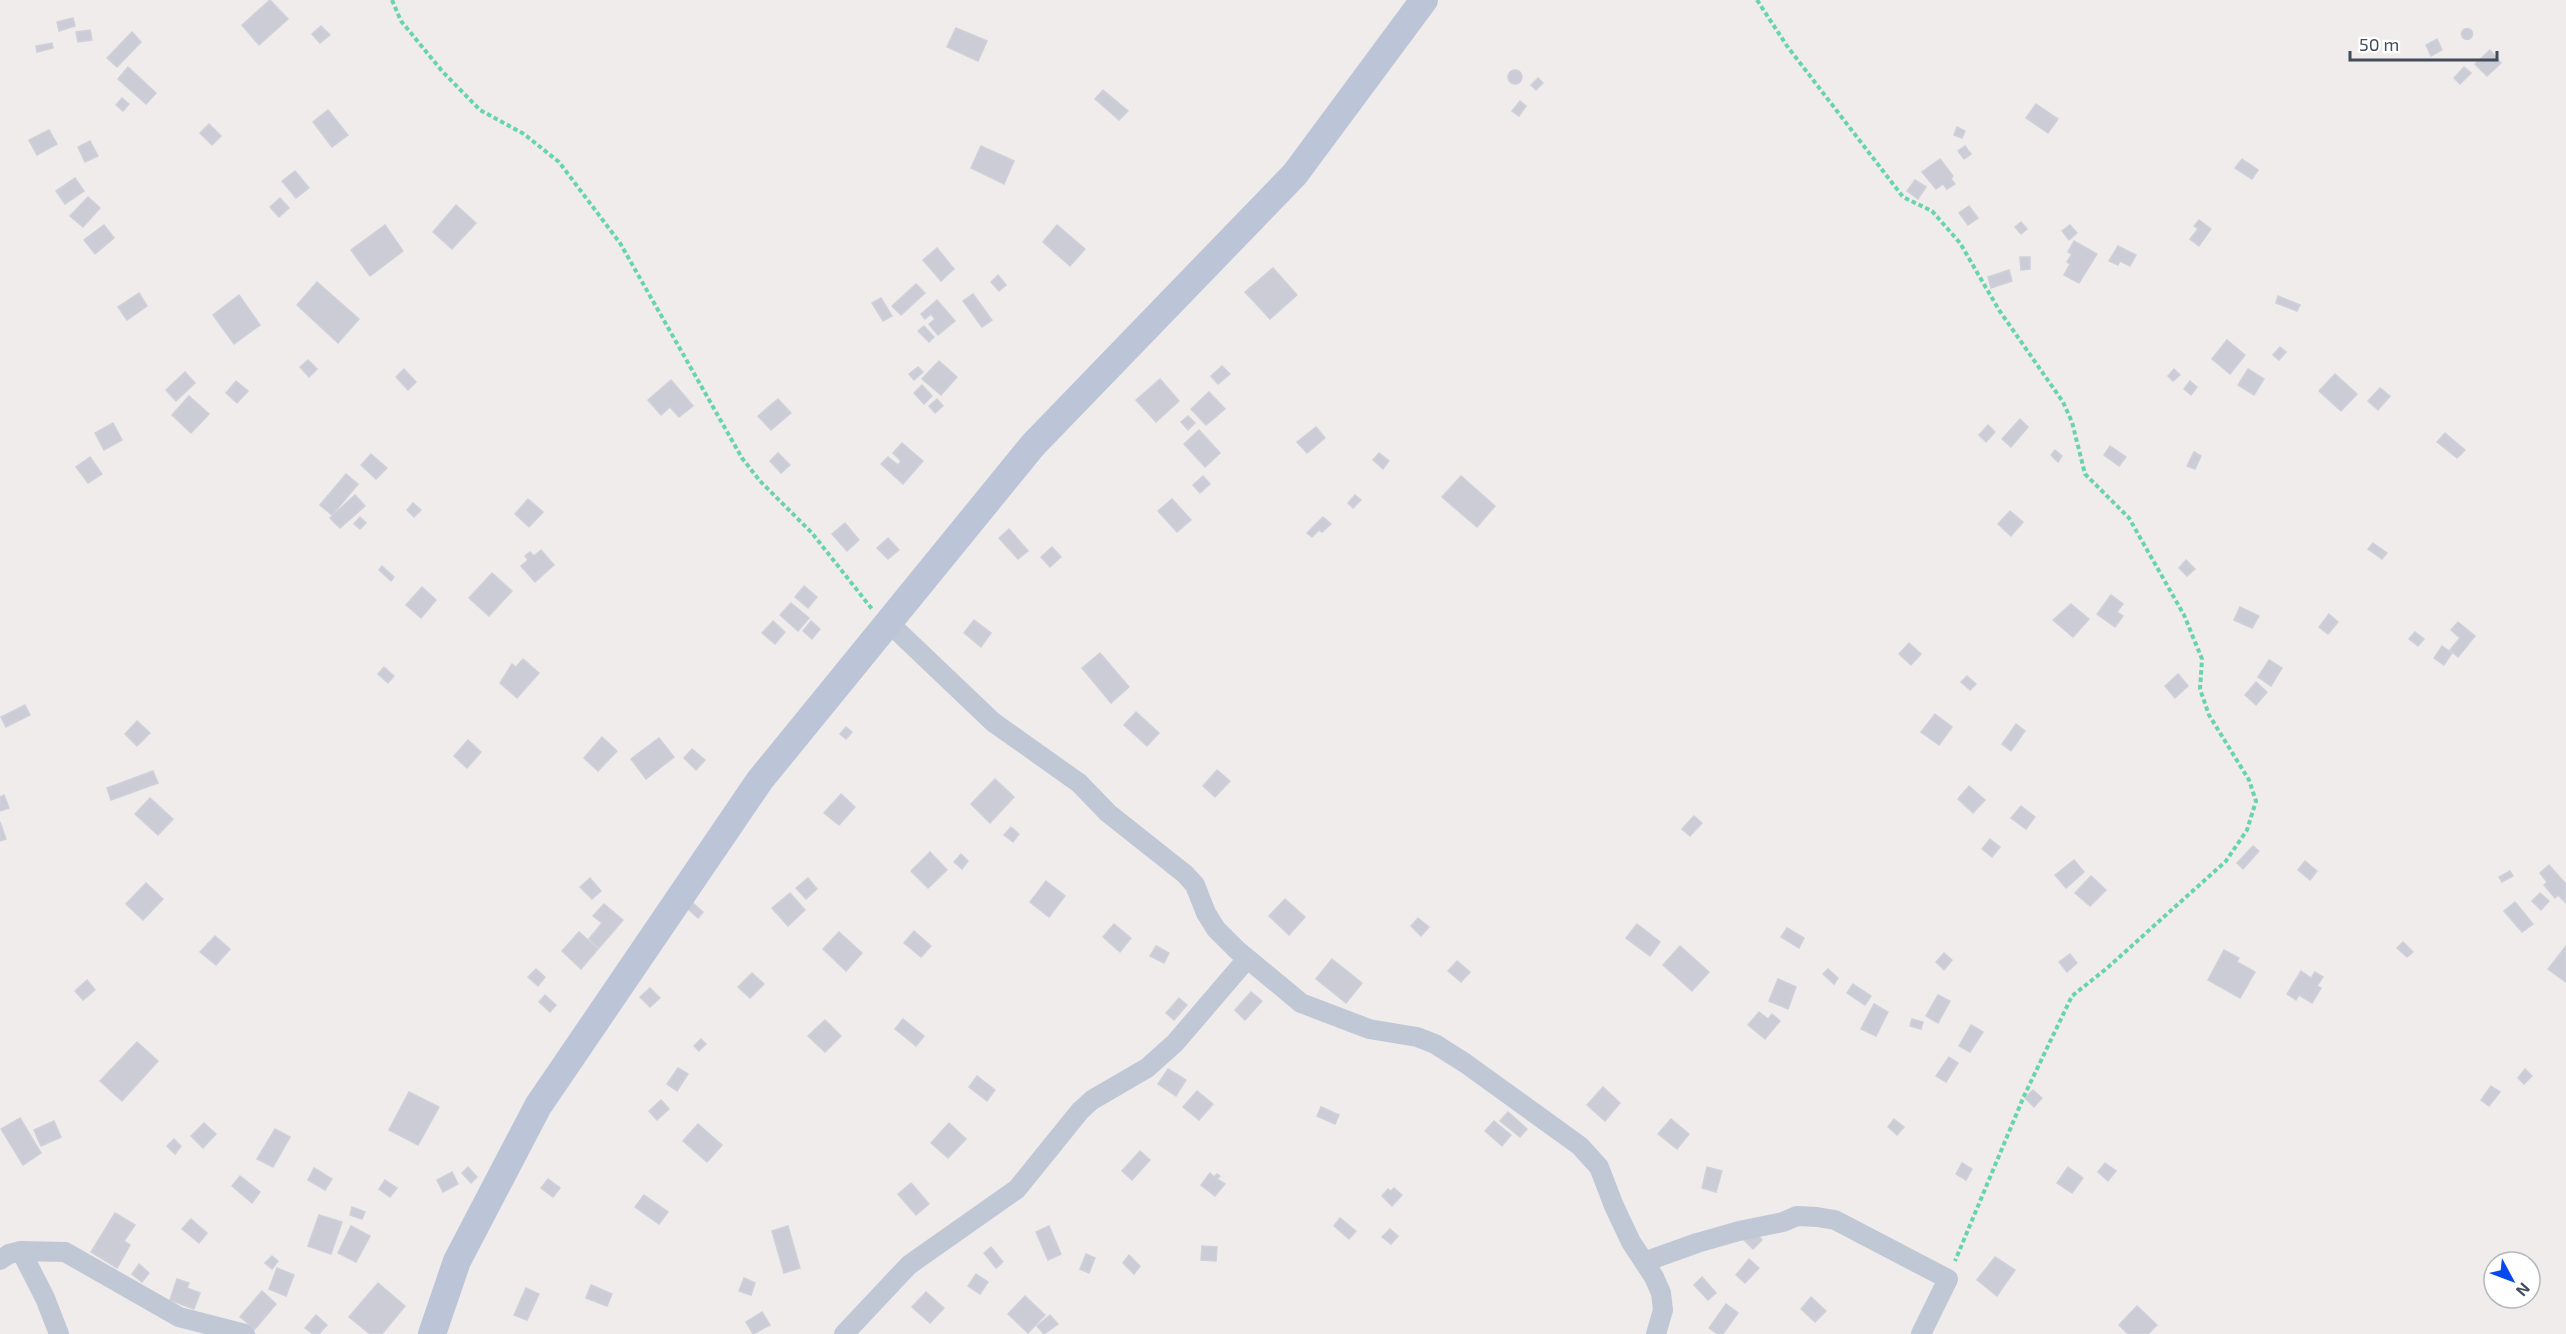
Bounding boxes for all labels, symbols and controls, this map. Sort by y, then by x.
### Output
scale bar [2350,24,2497,62]
text: 50 m [2359,33,2399,55]
north arrow [2482,1250,2542,1310]
text: N [2513,1280,2535,1301]

